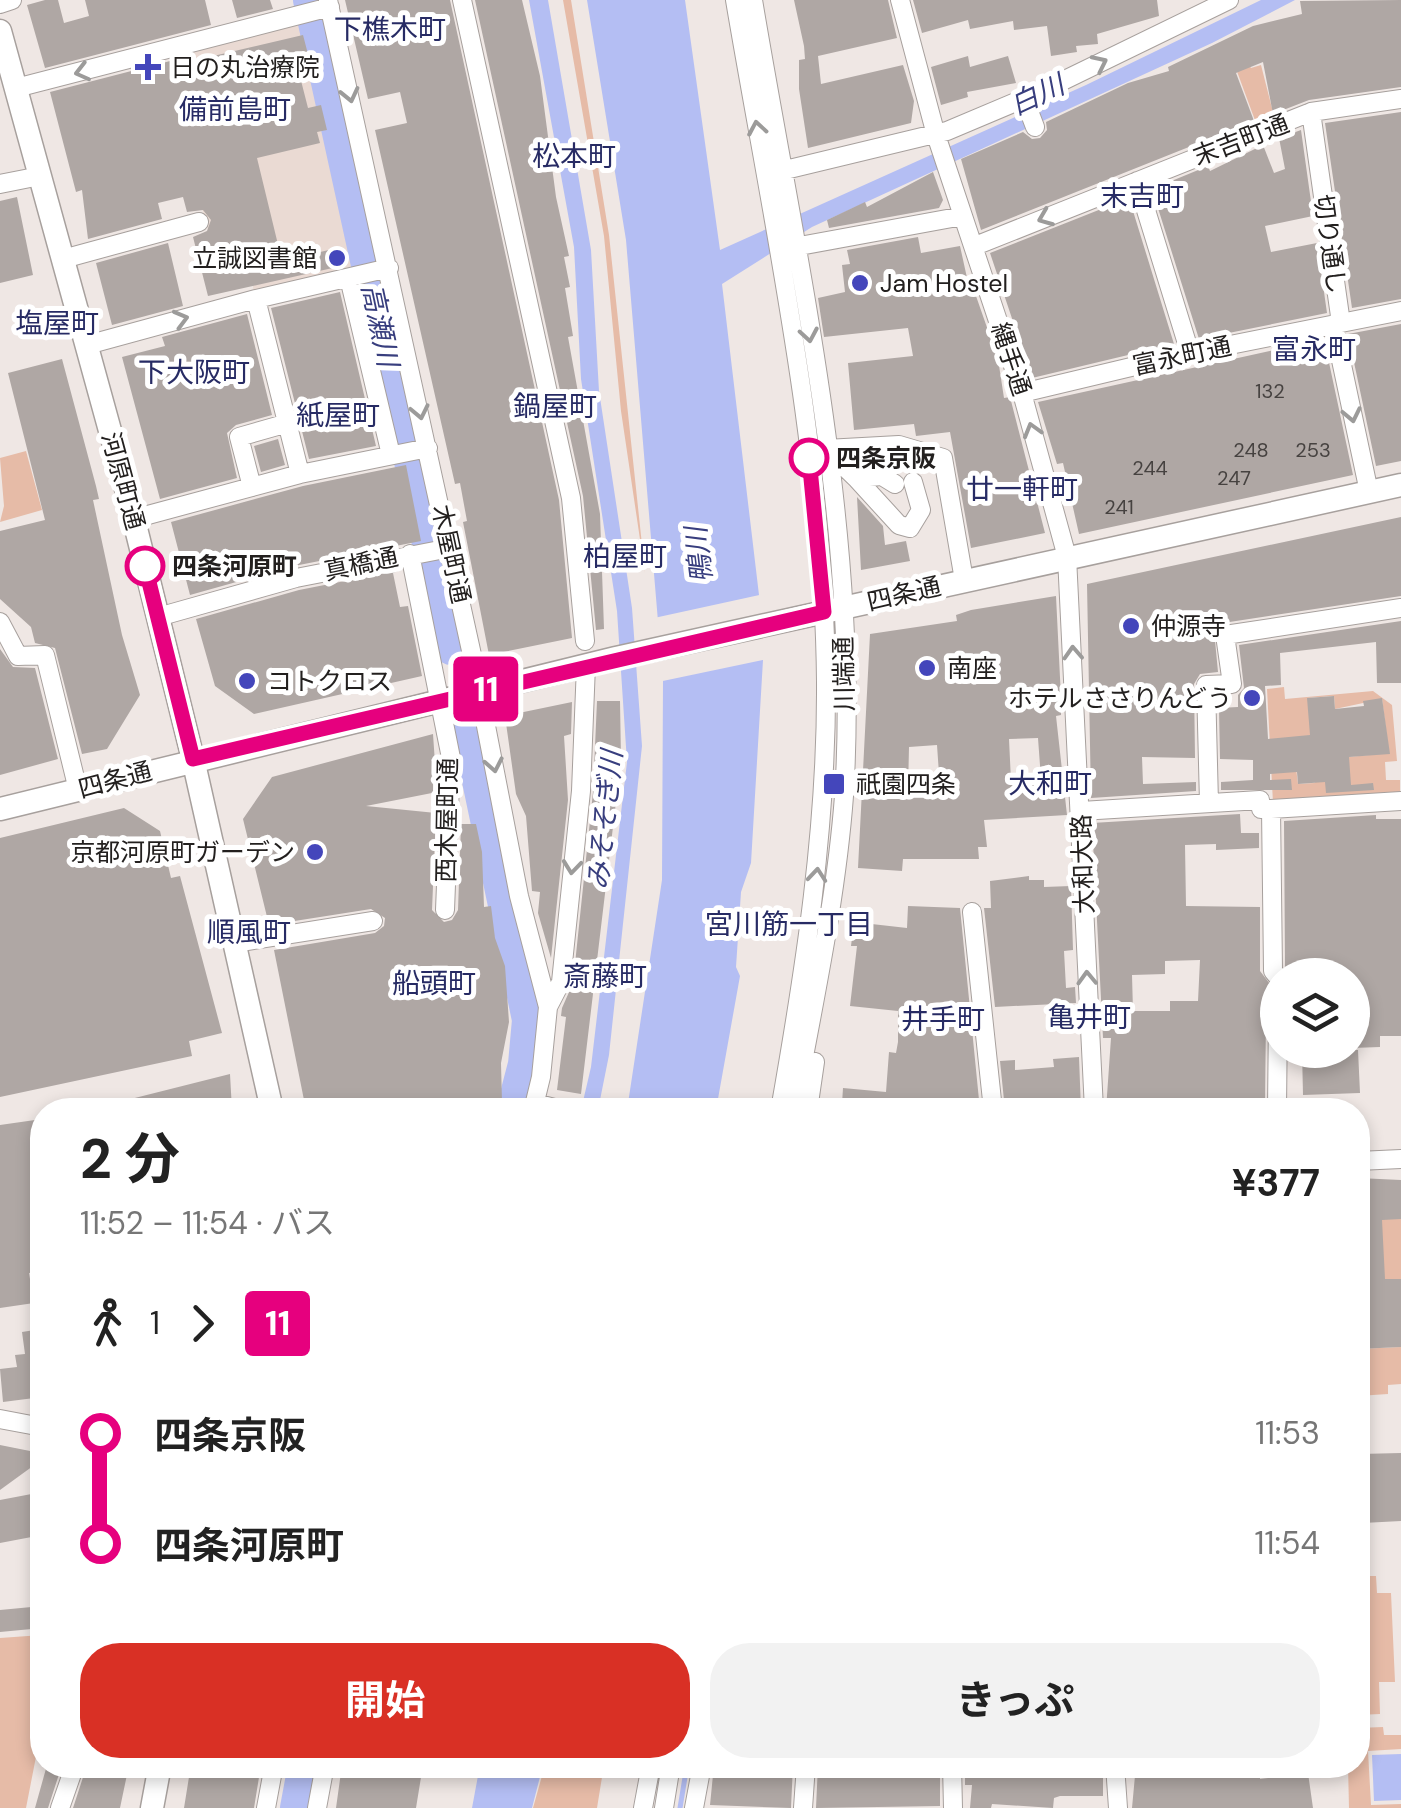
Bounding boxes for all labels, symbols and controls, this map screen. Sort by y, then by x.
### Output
district label: 下樵木町 [334,11,446,48]
place label: 日の丸治療院 [170,51,320,84]
marker: 日の丸治療院 [135,54,161,80]
one-way arrow [1090,55,1108,75]
one-way arrow [74,60,91,81]
water label: 白川 [1004,65,1073,124]
one-way arrow [338,86,359,103]
district label: 備前島町 [179,91,291,128]
street label: 末吉町通 [1188,107,1294,173]
one-way arrow [747,120,768,136]
district label: 松本町 [532,138,616,175]
district label: 末吉町 [1100,178,1184,215]
street label: 切り通し [1307,192,1353,296]
one-way arrow [1037,206,1055,226]
place label: 立誠図書館 [192,242,317,275]
marker: 立誠図書館 [326,247,348,269]
place label: Jam Hostel [880,267,1008,300]
marker: Jam Hostel [849,272,871,294]
water label: 高瀬川 [353,280,407,373]
district label: 塩屋町 [15,305,99,342]
one-way arrow [172,310,189,331]
street label: 縄手通 [984,318,1038,400]
one-way arrow [798,327,819,344]
street label: 富永町通 [1130,329,1234,383]
district label: 富永町 [1272,331,1356,368]
district label: 下大阪町 [138,354,250,391]
house number: 132 [1255,378,1285,404]
district label: 鍋屋町 [513,388,597,425]
district label: 紙屋町 [296,397,380,434]
one-way arrow [409,403,430,420]
one-way arrow [1340,406,1361,423]
one-way arrow [1023,422,1044,439]
street label: 河原町通 [94,428,152,534]
house number: 248 [1233,437,1269,463]
house number: 253 [1295,437,1331,463]
marker: 四条京阪 [790,439,828,477]
place label: 四条京阪 [836,442,936,475]
house number: 244 [1132,455,1168,481]
house number: 247 [1217,465,1251,491]
district label: 廿一軒町 [966,471,1078,508]
house number: 241 [1104,494,1134,520]
street label: 木屋町通 [424,502,478,606]
water label: 鴨川 [677,522,721,585]
district label: 柏屋町 [583,538,667,575]
street label: 真橋通 [321,540,401,588]
marker: 四条河原町 [126,547,164,585]
place label: 四条河原町 [172,550,297,583]
street label: 四条通 [864,569,944,619]
place label: 仲源寺 [1151,610,1226,643]
marker: 仲源寺 [1120,615,1142,637]
street label: 川端通 [827,636,861,712]
one-way arrow [1063,644,1084,660]
place label: 南座 [947,652,997,685]
line badge: 11 [441,656,531,722]
marker: 南座 [916,657,938,679]
place label: コトクロス [267,665,392,698]
text: 11 [473,666,499,712]
marker: コトクロス [236,670,258,692]
place label: ホテルささりんどう [1008,682,1232,715]
marker: ホテルささりんどう [1241,687,1263,709]
water label: みそそぎ川 [579,745,631,892]
street label: 四条通 [74,754,156,806]
one-way arrow [483,756,504,773]
street label: 西木屋町通 [429,757,465,883]
district label: 大和町 [1008,765,1092,802]
place label: 祇園四条 [856,768,956,801]
marker: 祇園四条 [821,771,847,797]
street label: 大和大路 [1065,813,1101,915]
place label: 京都河原町ガーデン [70,836,295,869]
marker: 京都河原町ガーデン [304,841,326,863]
one-way arrow [562,859,583,875]
one-way arrow [806,867,827,883]
district label: 宮川筋一丁目 [705,906,873,943]
district label: 順風町 [207,914,291,951]
district label: 斎藤町 [563,958,647,995]
map controls [1260,958,1370,1068]
button: layers [1260,958,1370,1068]
district label: 船頭町 [392,965,476,1002]
one-way arrow [1077,969,1098,985]
district label: 亀井町 [1047,999,1131,1036]
district label: 井手町 [901,1001,985,1038]
text: 2 分 [80,1123,180,1195]
text: ¥377 [1232,1158,1320,1208]
text: 11:52 – 11:54 · バス [80,1202,335,1244]
icon: walk [80,1296,135,1351]
icon: forward [175,1296,230,1351]
text: 11 [265,1300,290,1346]
text: 1 [150,1302,160,1344]
text: 四条京阪 [154,1411,306,1461]
text: 11:53 [1255,1412,1320,1454]
text: 四条河原町 [154,1521,344,1571]
text: 11:54 [1255,1522,1320,1564]
button: 開始 [80,1643,690,1758]
button: きっぷ [710,1643,1320,1758]

